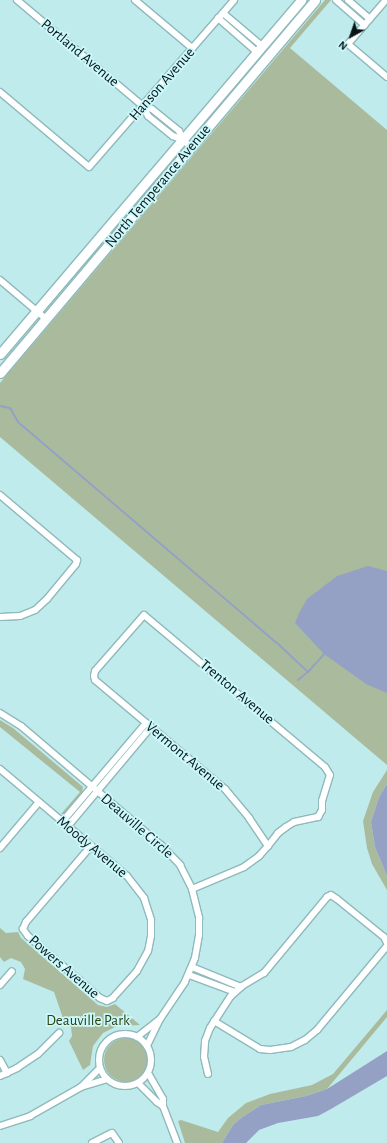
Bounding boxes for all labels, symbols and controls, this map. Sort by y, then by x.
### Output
street label: Portland Avenue [37,15,123,91]
north arrow [331,16,371,56]
text: N [336,39,349,52]
street label: Hanson Avenue [125,44,199,124]
street label: North Temperance Avenue [101,121,215,251]
street label: Trenton Avenue [196,656,278,728]
street label: Vermont Avenue [142,718,228,794]
street label: Deauville Circle [97,790,177,862]
street label: Moody Avenue [53,812,131,882]
street label: Powers Avenue [25,931,103,1003]
park label: Deauville Park [46,1012,130,1030]

